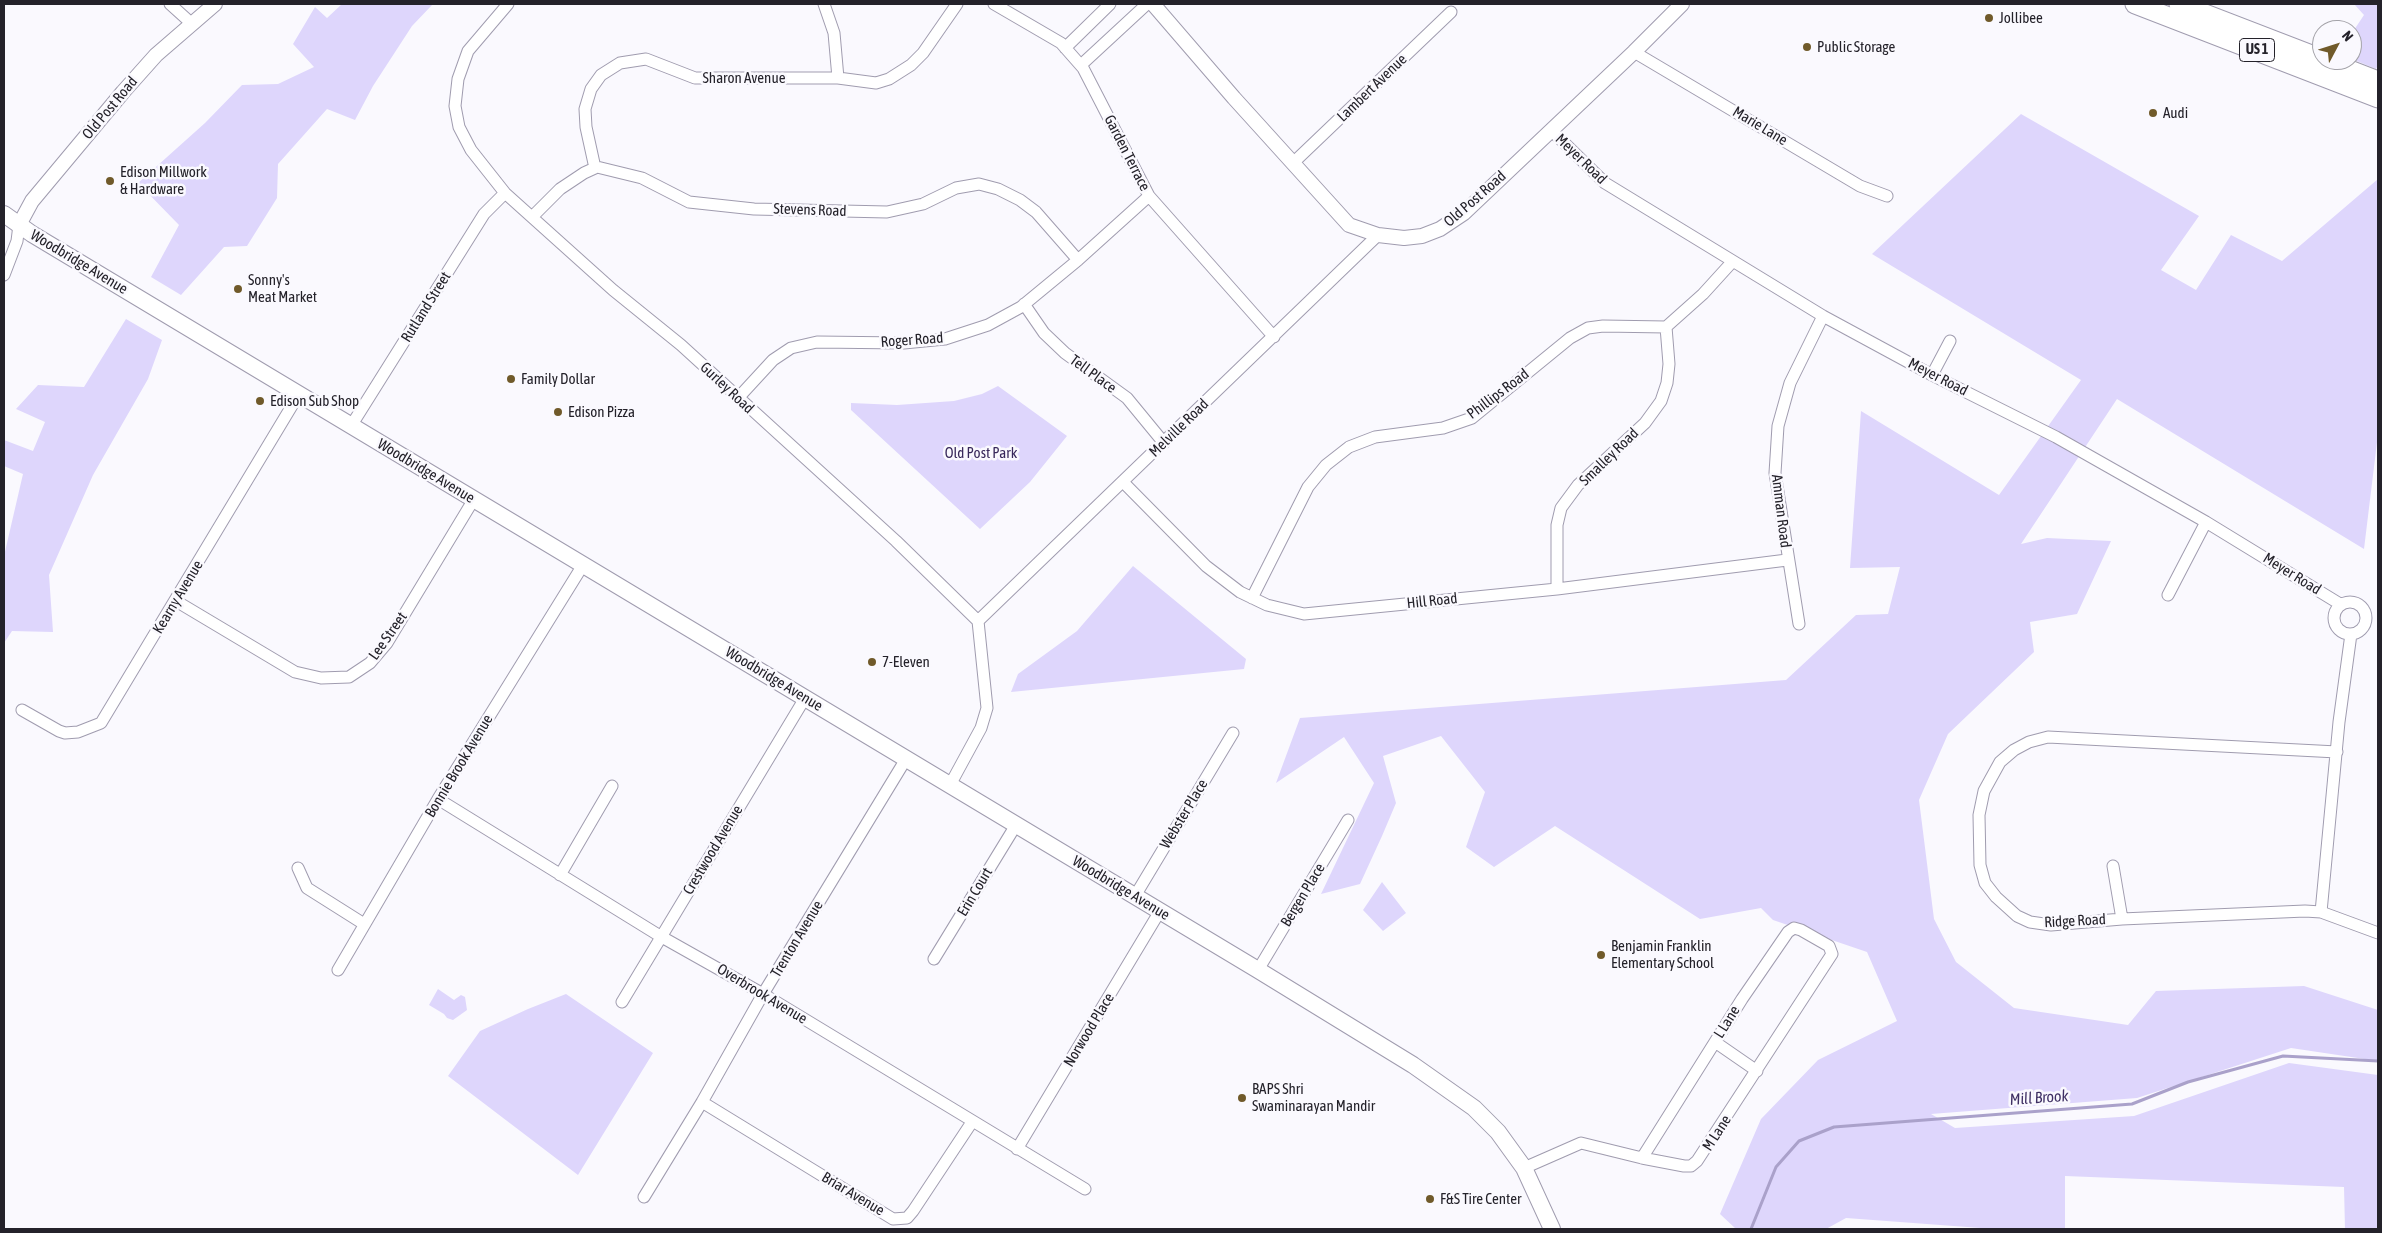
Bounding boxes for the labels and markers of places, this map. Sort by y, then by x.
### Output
place label: Jollibee [1999,9,2043,27]
marker: Jollibee [1983,12,1995,24]
place label: Public Storage [1817,38,1895,56]
marker: Public Storage [1801,41,1813,53]
place label: Audi [2163,104,2188,122]
marker: Audi [2147,107,2159,119]
place label: Edison Millwork & Hardware [120,163,207,198]
marker: Edison Millwork & Hardware [104,175,116,187]
place label: Sonny's Meat Market [248,271,317,306]
marker: Sonny's Meat Market [232,283,244,295]
place label: Family Dollar [521,370,595,388]
marker: Family Dollar [505,373,517,385]
place label: Edison Sub Shop [270,392,359,410]
marker: Edison Sub Shop [254,395,266,407]
place label: Edison Pizza [568,403,635,421]
marker: Edison Pizza [552,406,564,418]
place label: 7-Eleven [882,653,930,671]
marker: 7-Eleven [866,656,878,668]
place label: Benjamin Franklin Elementary School [1611,937,1714,972]
marker: Benjamin Franklin Elementary School [1595,949,1607,961]
place label: BAPS Shri Swaminarayan Mandir [1252,1080,1375,1115]
marker: BAPS Shri Swaminarayan Mandir [1236,1092,1248,1104]
place label: F&S Tire Center [1440,1190,1521,1208]
marker: F&S Tire Center [1424,1193,1436,1205]

